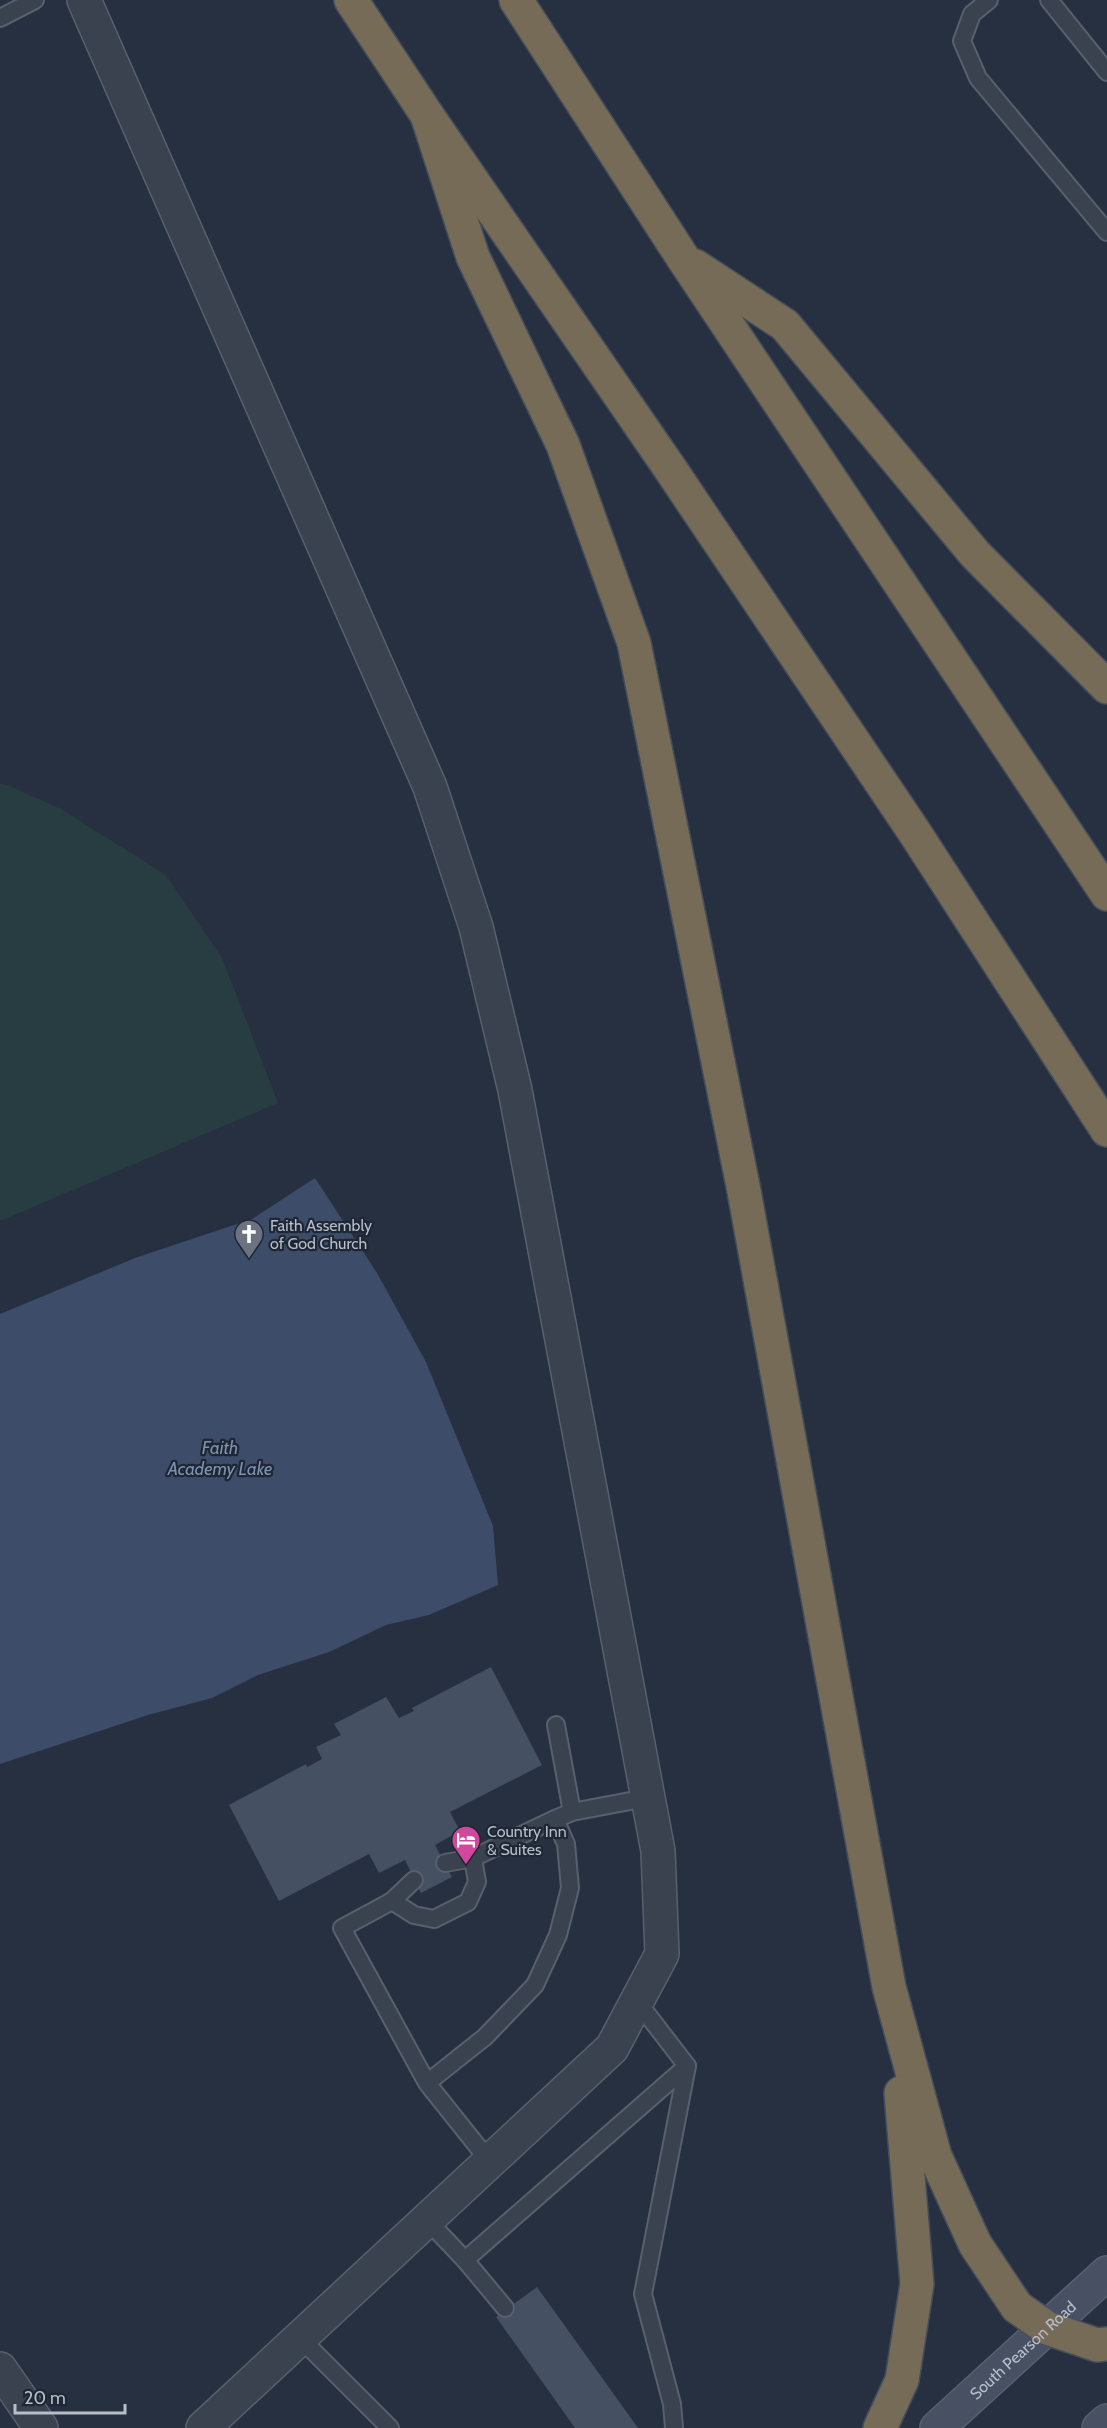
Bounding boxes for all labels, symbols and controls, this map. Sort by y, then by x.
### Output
place label: Faith Assembly of God Church [270,1216,372,1253]
church icon: Faith Assembly of God Church [233,1218,265,1260]
water label: Faith Academy Lake [167,1437,272,1480]
place label: Country Inn & Suites [487,1822,567,1859]
hotel icon: Country Inn & Suites [450,1824,482,1866]
street label: South Pearson Road [966,2297,1080,2403]
scale bar [15,2377,124,2415]
text: 20 m [24,2387,66,2409]

